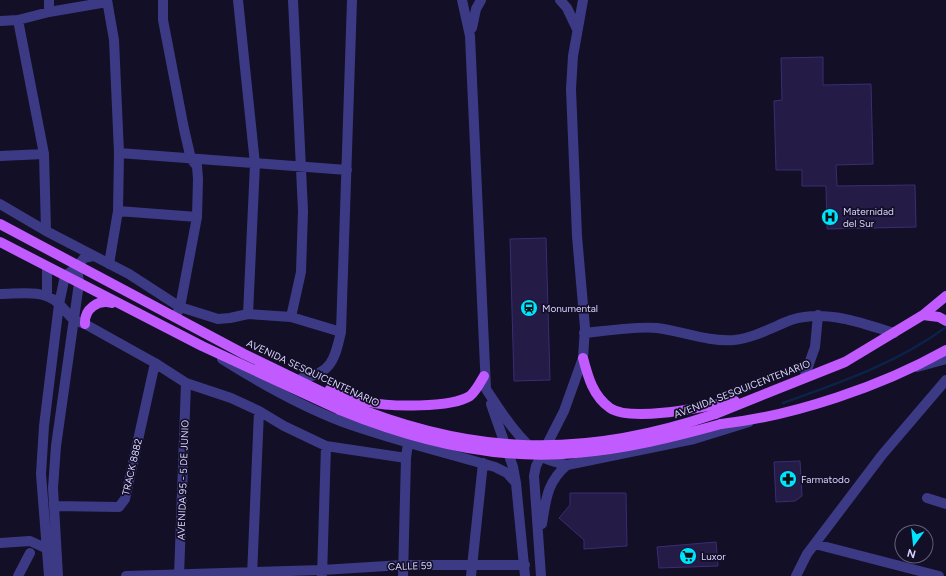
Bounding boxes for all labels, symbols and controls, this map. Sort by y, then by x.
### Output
place label: Maternidad del Sur [843,205,894,230]
hospital icon: Maternidad del Sur [820,207,840,227]
station icon: Monumental [519,298,539,318]
place label: Monumental [542,302,598,315]
street label: AVENIDA SESQUICENTENARIO [245,336,382,410]
street label: AVENIDA SESQUICENTENARIO [672,357,812,421]
street label: AVENIDA 95 - 5 DE JUNIO [174,419,192,540]
street label: TRACK 8882 [119,437,145,497]
pharmacy icon: Farmatodo [778,469,798,489]
place label: Farmatodo [801,473,850,486]
north arrow [894,524,934,564]
supermarket icon: Luxor [678,546,698,566]
text: N [906,546,917,561]
place label: Luxor [701,550,726,563]
street label: CALLE 59 [388,559,433,573]

